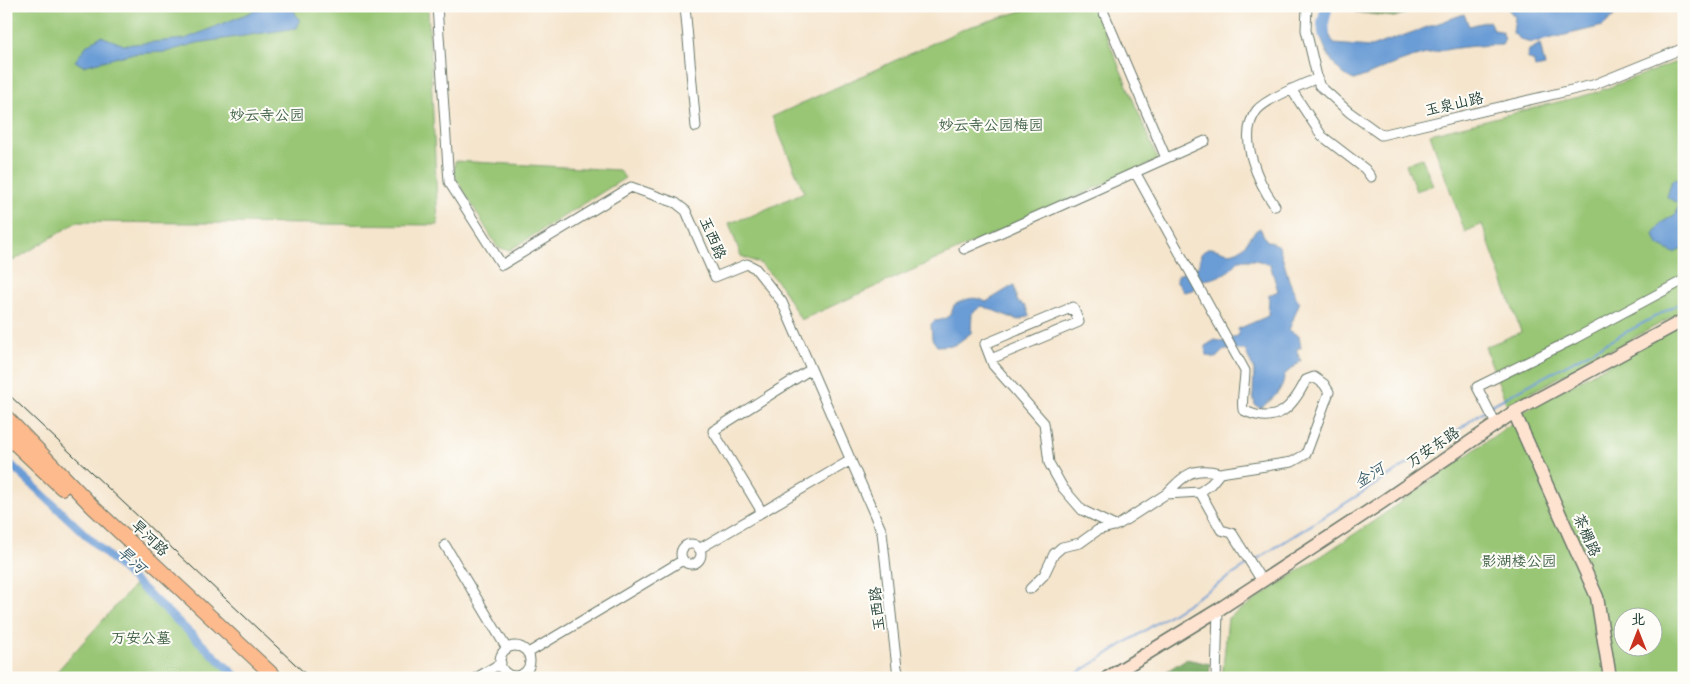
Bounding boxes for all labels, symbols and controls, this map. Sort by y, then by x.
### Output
street label: 玉泉山路 [1422,87,1485,120]
park label: 妙云寺公园 [229,104,305,125]
park label: 妙云寺公园梅园 [938,114,1044,135]
street label: 玉西路 [695,213,732,263]
street label: 万安东路 [1402,421,1463,472]
water label: 金河 [1350,456,1391,493]
street label: 茶棚路 [1569,510,1606,560]
street label: 旱河路 [127,516,173,560]
water label: 旱河 [114,541,150,577]
park label: 影湖楼公园 [1481,550,1557,571]
street label: 玉西路 [864,586,889,633]
north arrow [1612,606,1662,656]
text: 北 [1631,609,1645,628]
park label: 万安公墓 [111,627,171,648]

